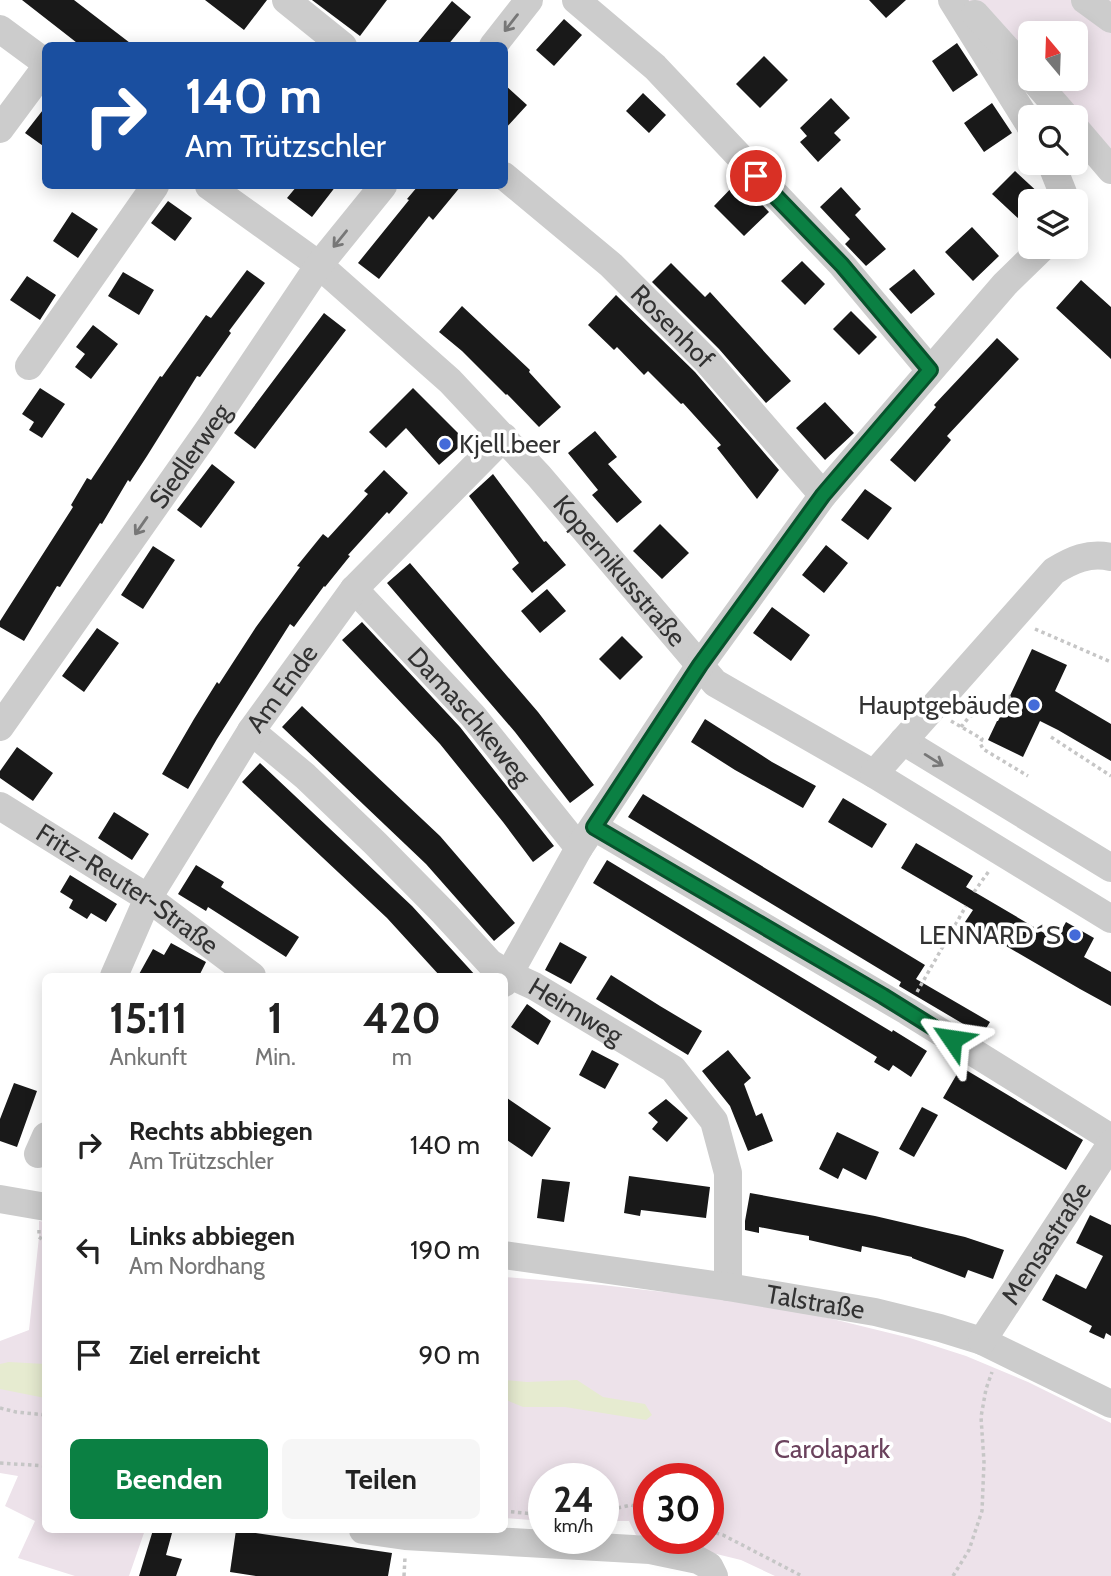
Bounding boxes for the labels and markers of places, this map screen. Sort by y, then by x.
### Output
pin [726,146,786,206]
place label: Kjell.beer [459,428,561,460]
marker: Kjell.beer [437,436,453,452]
place label: Hauptgebäude [858,689,1020,721]
marker: Hauptgebäude [1026,697,1042,713]
place label: LENNARD´S [919,919,1061,951]
marker: LENNARD´S [1067,927,1083,943]

